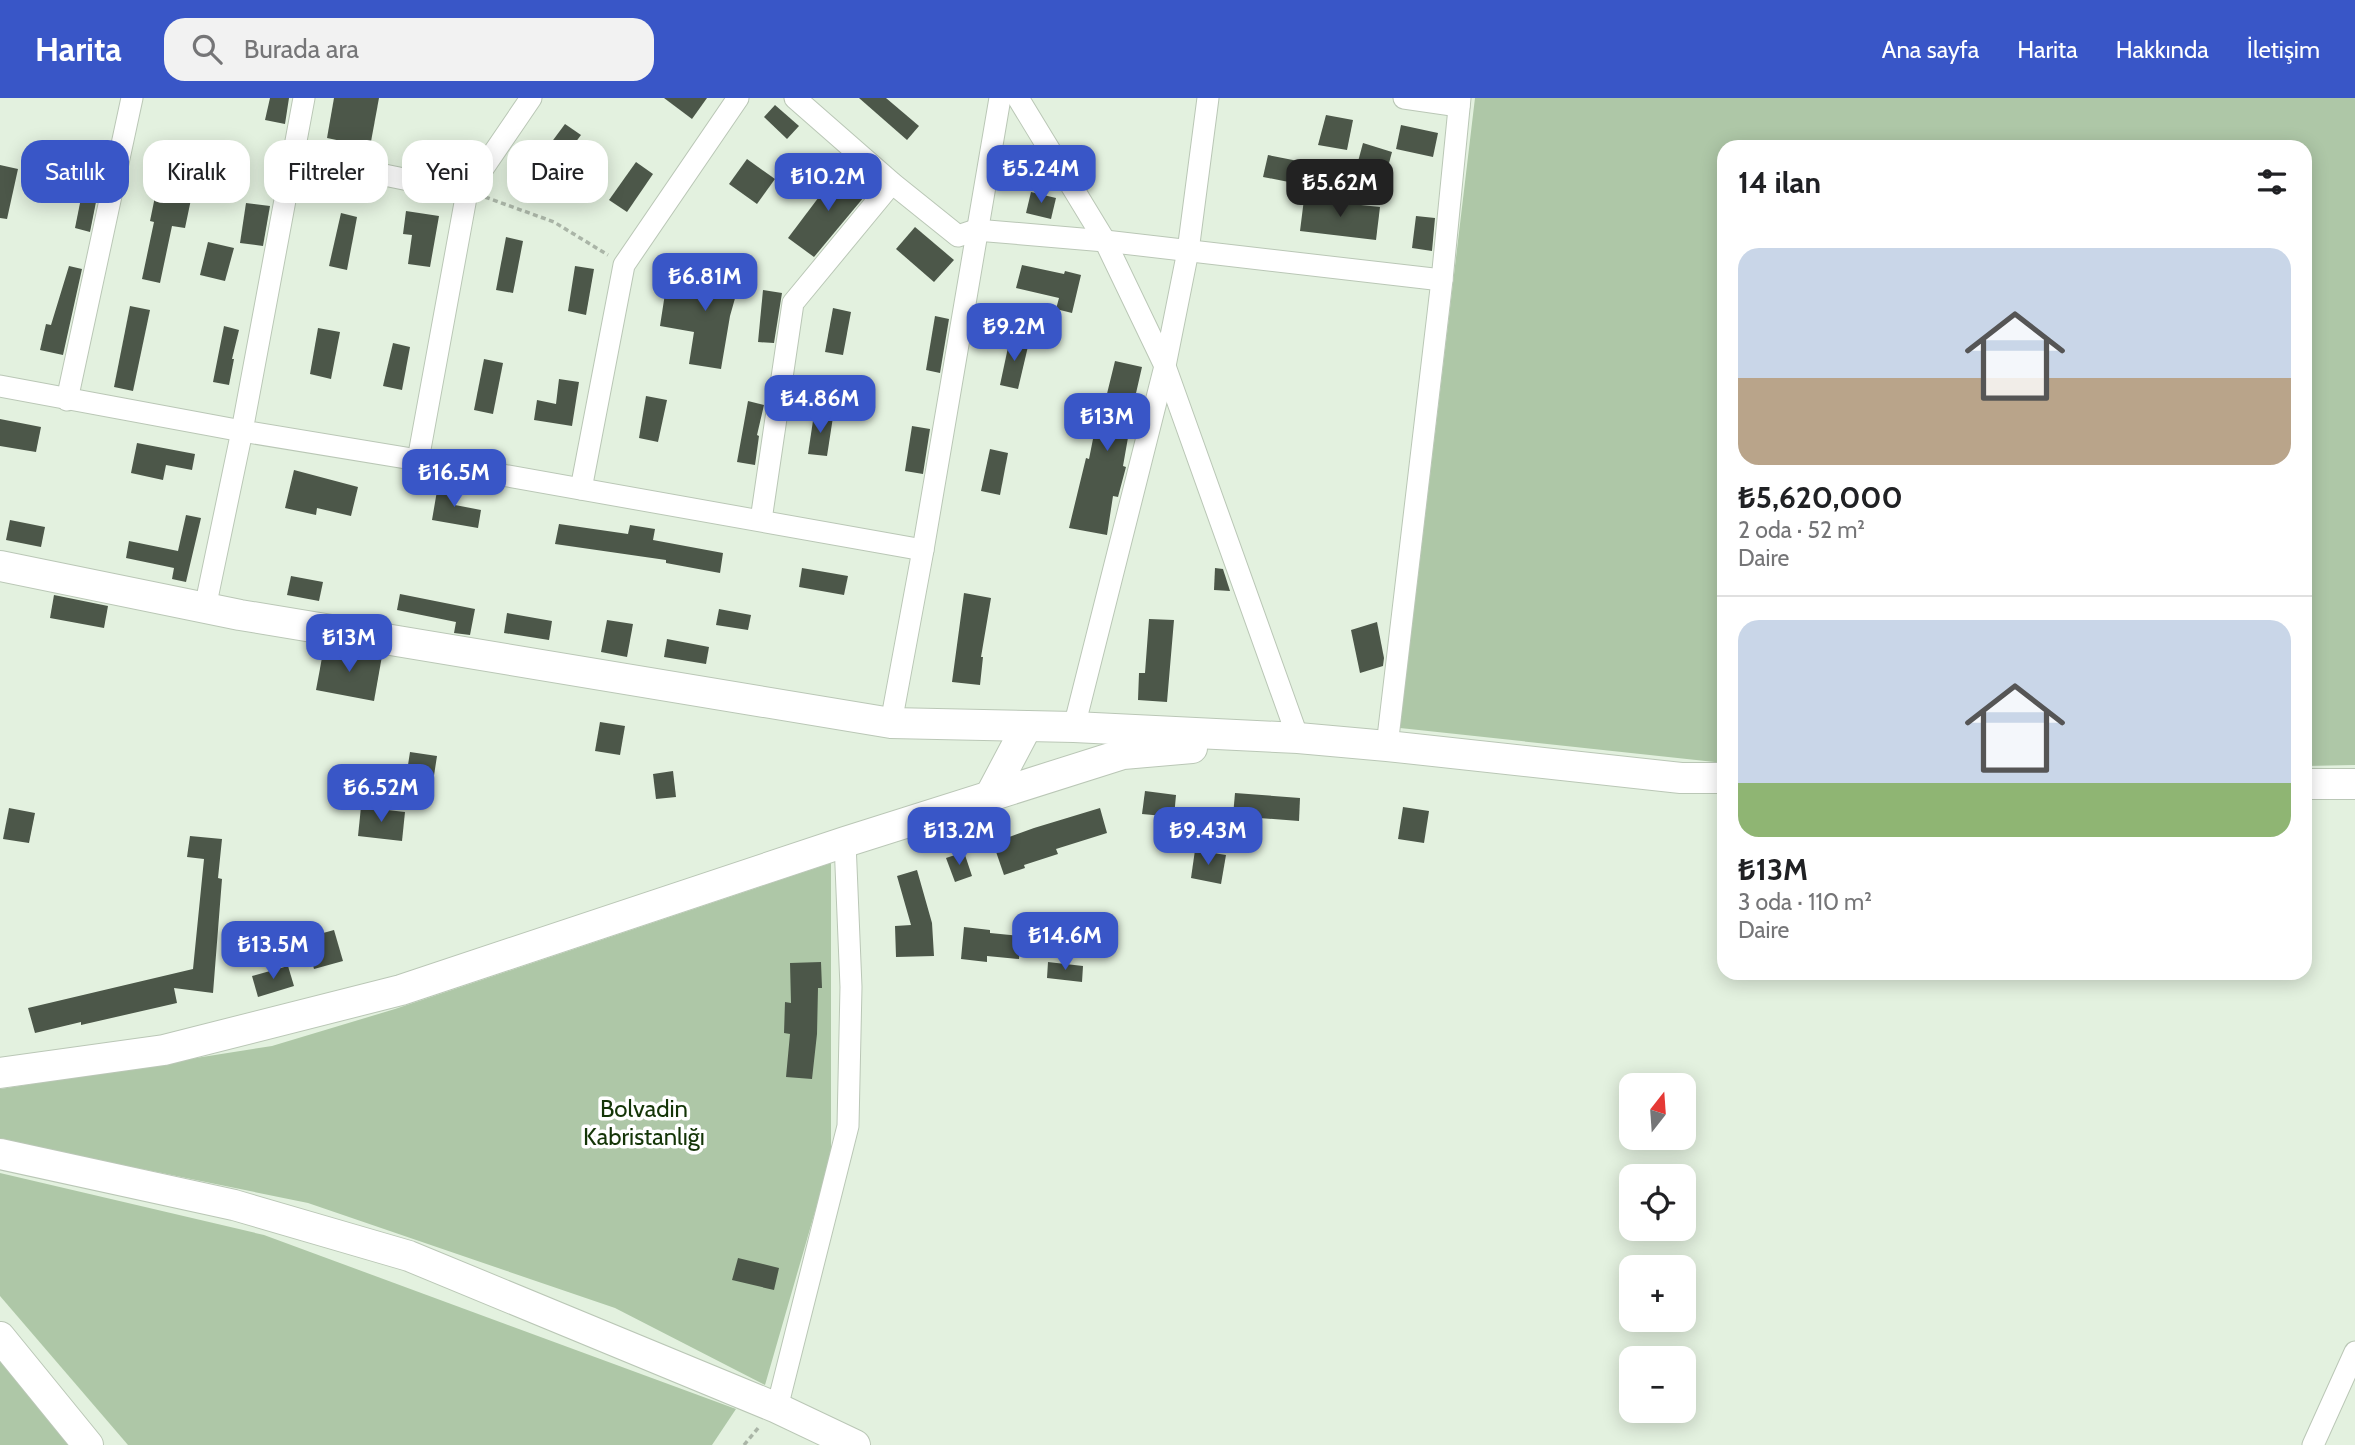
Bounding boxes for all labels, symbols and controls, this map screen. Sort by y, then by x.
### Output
search box [164,18,654,81]
text: Harita [35,29,122,69]
icon: search [188,30,226,68]
text: Burada ara [244,33,359,65]
text: Ana sayfa [1882,35,1979,64]
text: Harita [2017,35,2078,64]
text: Hakkında [2116,35,2209,64]
text: İletişim [2247,35,2320,64]
chip: Satılık [21,140,129,203]
chip: Kiralık [143,140,250,203]
chip: Filtreler [264,140,388,203]
chip: Yeni [402,140,493,203]
chip: Daire [507,140,608,203]
pin: ₺5.24M [984,146,1098,205]
pin: ₺10.2M [771,153,885,213]
text: ₺5.24M [1003,154,1079,182]
pin: ₺5.62M [1283,159,1397,219]
text: ₺10.2M [791,162,865,190]
icon: filters [2253,163,2291,201]
text: 14 ilan [1738,164,1821,201]
text: ₺5.62M [1302,168,1378,196]
pin: ₺6.81M [648,254,762,313]
text: ₺6.81M [668,262,742,290]
icon: home [1952,293,2078,419]
pin: ₺9.2M [965,303,1063,363]
text: ₺9.2M [983,312,1045,340]
pin: ₺4.86M [763,376,877,435]
text: ₺4.86M [780,384,860,412]
pin: ₺13M [1066,394,1148,453]
text: ₺13M [1080,402,1134,430]
pin: ₺16.5M [397,450,511,509]
text: ₺16.5M [418,458,490,486]
text: ₺5,620,000 [1738,479,1903,516]
text: 2 oda · 52 m² [1738,516,1865,544]
text: Daire [1738,544,1789,572]
pin: ₺13M [308,614,390,674]
text: ₺13M [322,623,376,651]
icon: home [1952,665,2078,791]
pin: ₺6.52M [324,764,438,824]
text: ₺6.52M [343,773,419,801]
pin: ₺13.2M [902,808,1016,867]
pin: ₺9.43M [1151,808,1265,867]
text: ₺13.2M [923,816,995,844]
text: ₺9.43M [1169,816,1247,844]
text: ₺13M [1738,851,1808,888]
text: 3 oda · 110 m² [1738,888,1872,916]
pin: ₺14.6M [1008,912,1122,972]
text: Daire [1738,916,1789,944]
text: ₺14.6M [1028,921,1102,949]
pin: ₺13.5M [216,922,330,981]
text: ₺13.5M [237,930,309,958]
north arrow [1619,1073,1696,1150]
map controls [1619,1073,1696,1423]
park label: Bolvadin Kabristanlığı [583,1094,705,1151]
button: locate [1619,1164,1696,1241]
button: + [1619,1255,1696,1332]
button: − [1619,1346,1696,1423]

